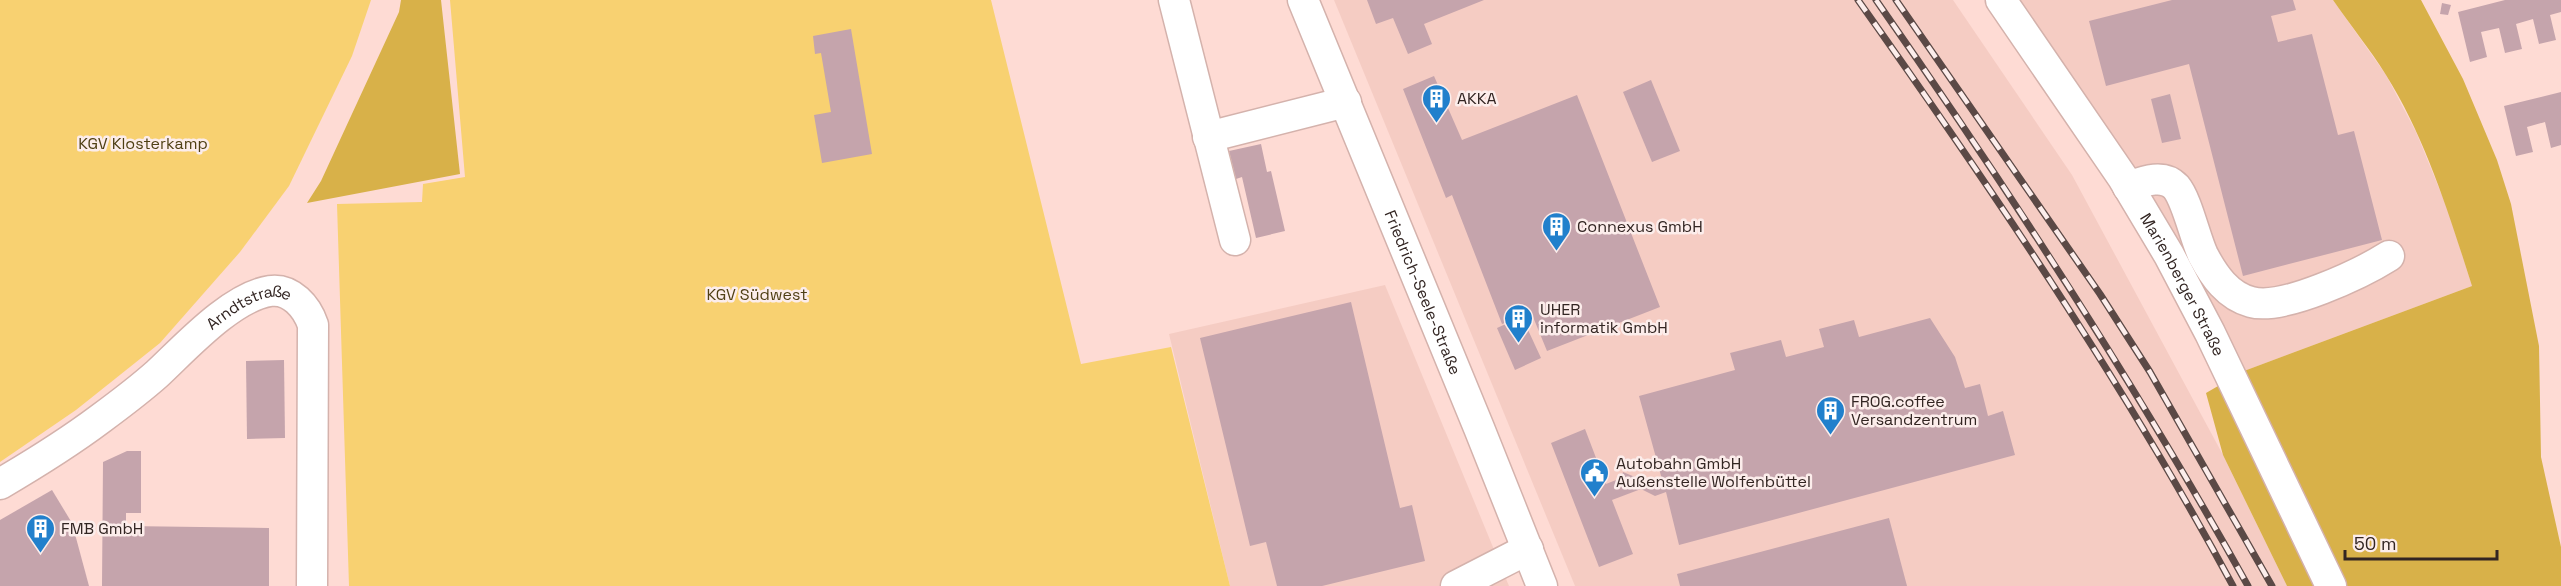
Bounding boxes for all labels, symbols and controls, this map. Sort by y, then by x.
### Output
building icon: AKKA [1420,82,1452,124]
place label: AKKA [1457,88,1497,109]
park label: KGV Klosterkamp [78,133,208,154]
street label: Friedrich-Seele-Straße [1379,207,1466,378]
street label: Marienberger Straße [2135,209,2229,360]
building icon: Connexus GmbH [1540,210,1572,252]
place label: Connexus GmbH [1577,216,1703,237]
street label: Arndtstraße [202,280,295,334]
park label: KGV Südwest [706,284,808,305]
place label: UHER informatik GmbH [1540,299,1668,338]
building icon: UHER informatik GmbH [1503,302,1535,344]
place label: FROG.coffee Versandzentrum [1851,391,1977,430]
building icon: FROG.coffee Versandzentrum [1814,394,1846,436]
place label: Autobahn GmbH Außenstelle Wolfenbüttel [1616,453,1811,492]
public building icon: Autobahn GmbH Außenstelle Wolfenbüttel [1579,456,1611,498]
building icon: FMB GmbH [24,512,56,554]
place label: FMB GmbH [61,518,143,539]
scale bar [2345,523,2496,561]
text: 50 m [2354,532,2396,555]

